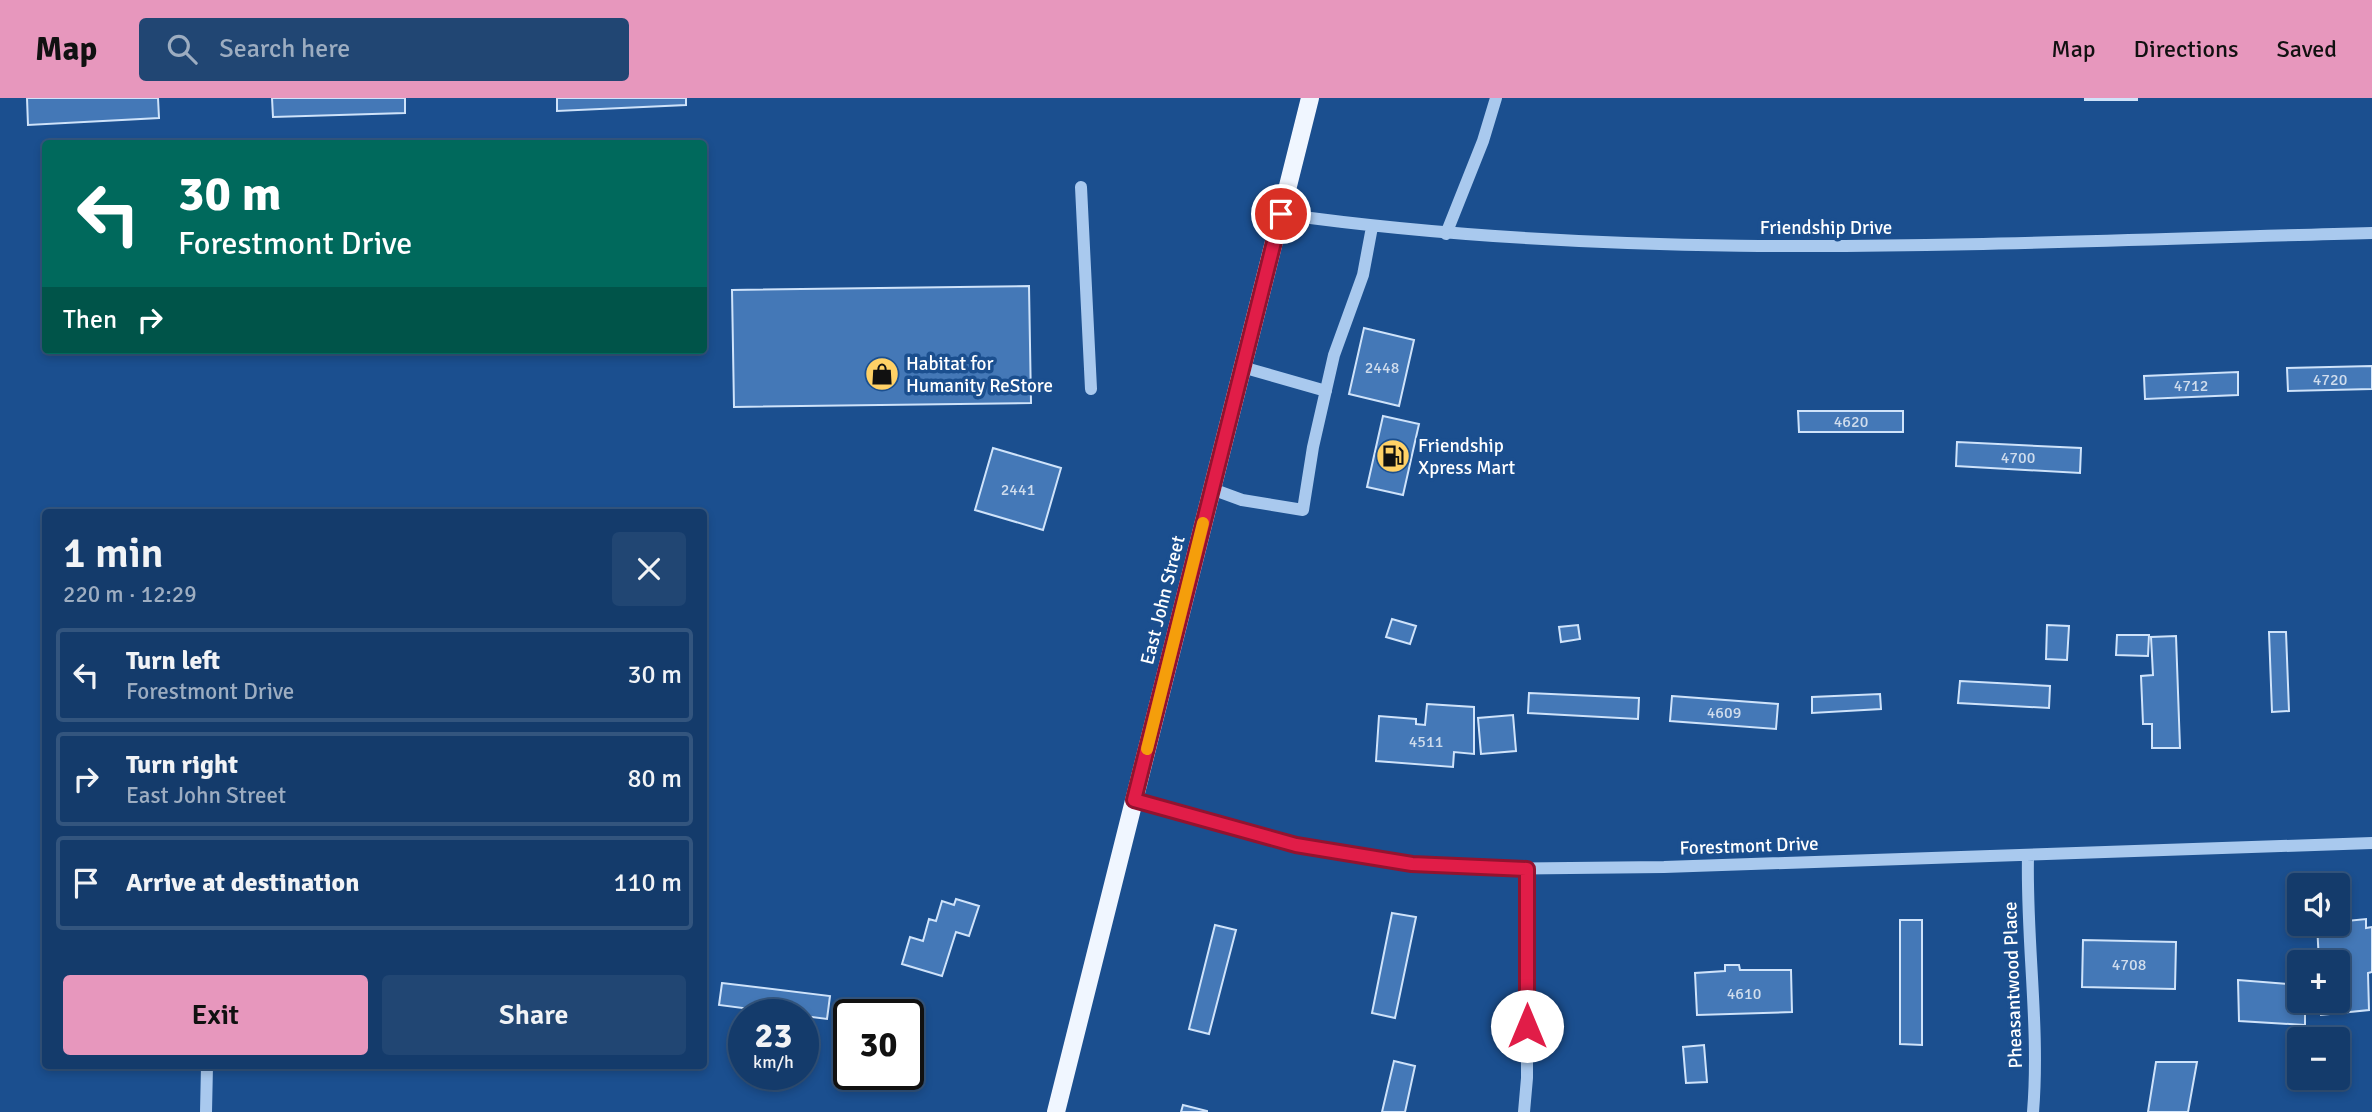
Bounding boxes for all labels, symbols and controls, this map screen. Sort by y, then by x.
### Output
search box [139,18,629,81]
text: Map [35,29,97,70]
icon: search [163,30,201,68]
text: Search here [219,33,350,65]
text: Map [2051,34,2096,64]
text: Directions [2134,34,2239,64]
text: Saved [2277,34,2337,64]
text: 30 m [178,164,281,224]
icon: left [63,168,154,259]
pin [1251,184,1311,244]
icon: arrive [1262,195,1300,233]
street label: Friendship Drive [1760,216,1892,240]
text: Forestmont Drive [178,224,412,263]
icon: right [131,301,169,339]
text: Then [63,304,117,336]
place label: Habitat for Humanity ReStore [906,352,1053,398]
shop icon: Habitat for Humanity ReStore [863,355,901,393]
house number: 2448 [1365,358,1399,378]
house number: 4720 [2313,370,2347,390]
house number: 4712 [2174,376,2208,396]
house number: 4620 [1834,412,1868,432]
place label: Friendship Xpress Mart [1418,434,1516,480]
fuel station icon: Friendship Xpress Mart [1374,437,1412,475]
house number: 4700 [2001,448,2035,468]
house number: 2441 [1001,480,1035,500]
text: 1 min [63,528,164,579]
button: close [612,532,686,606]
street label: East John Street [1135,533,1191,667]
text: 220 m · 12:29 [63,580,197,609]
text: Turn left [126,645,220,677]
icon: left [67,656,105,694]
text: 30 m [627,659,682,691]
text: Forestmont Drive [126,677,294,706]
house number: 4609 [1707,703,1741,723]
house number: 4511 [1409,732,1443,752]
text: Turn right [126,749,238,781]
icon: right [67,760,105,798]
text: 80 m [627,763,682,795]
text: East John Street [126,781,286,810]
street label: Forestmont Drive [1679,832,1819,860]
icon: arrive [67,864,105,902]
text: Arrive at destination [126,867,359,899]
text: 110 m [613,867,682,899]
map controls [2287,873,2350,1090]
button: sound [2287,873,2350,936]
street label: Pheasantwood Place [1998,901,2028,1069]
button: + [2287,950,2350,1013]
house number: 4708 [2112,955,2146,975]
button: Exit [63,975,368,1055]
button: Share [382,975,686,1055]
house number: 4610 [1727,984,1761,1004]
position arrow [1490,989,1564,1063]
speed limit sign: 30 [833,999,924,1090]
text: 23 [755,1014,792,1057]
button: − [2287,1027,2350,1090]
text: km/h [753,1051,794,1073]

